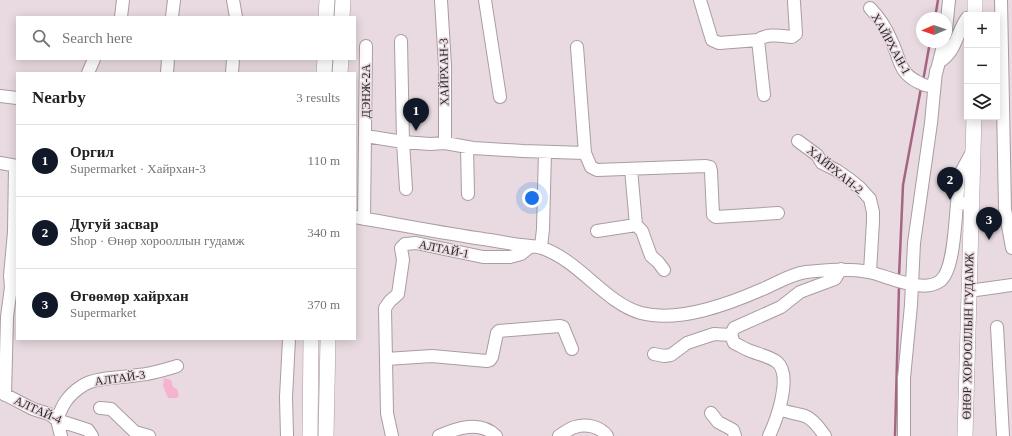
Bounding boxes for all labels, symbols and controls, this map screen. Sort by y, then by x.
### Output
street label: ХАЙРХАН-1 [868,11,914,77]
north arrow [916,12,952,48]
map controls [964,12,1000,120]
button: + [964,12,1000,48]
search box [16,16,356,60]
icon: search [30,27,52,49]
text: Search here [62,30,132,46]
street label: ХАЙРХАН-3 [436,38,452,106]
button: − [964,48,1000,84]
street label: ДЭНЖ-2А [359,63,373,118]
button: layers [964,84,1000,120]
text: Nearby [32,88,86,107]
text: 3 results [296,90,340,105]
pin: 1 [403,98,429,131]
street label: ХАЙРХАН-2 [804,143,866,197]
text: Оргил [70,144,114,160]
text: 1 [42,153,48,168]
text: 110 m [308,153,340,168]
text: Supermarket · Хайрхан-3 [70,161,206,176]
pin: 2 [937,167,963,200]
your location [522,188,542,208]
pin: 3 [976,207,1002,240]
text: Дугуй засвар [70,216,159,232]
text: 2 [42,225,48,240]
text: 340 m [307,225,340,240]
text: Shop · Өнөр хорооллын гудамж [70,233,245,248]
street label: АЛТАЙ-1 [418,237,470,261]
street label: ӨНӨР ХОРООЛЛЫН ГУДАМЖ [960,252,976,420]
text: Өгөөмөр хайрхан [70,288,189,304]
text: 3 [42,297,48,312]
text: 370 m [307,297,340,312]
text: Supermarket [70,305,136,320]
street label: АЛТАЙ-3 [94,368,146,388]
street label: АЛТАЙ-4 [12,393,64,427]

